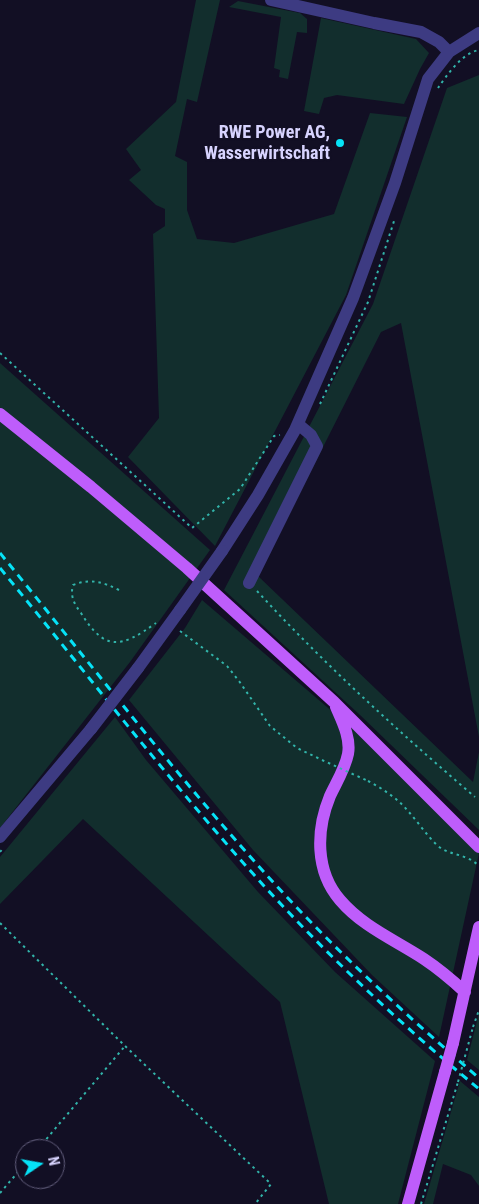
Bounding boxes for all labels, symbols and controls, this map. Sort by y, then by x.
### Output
place label: RWE Power AG, Wasserwirtschaft [204,122,330,164]
marker: RWE Power AG, Wasserwirtschaft [334,137,346,149]
north arrow [15,1139,65,1189]
text: N [45,1155,62,1167]

